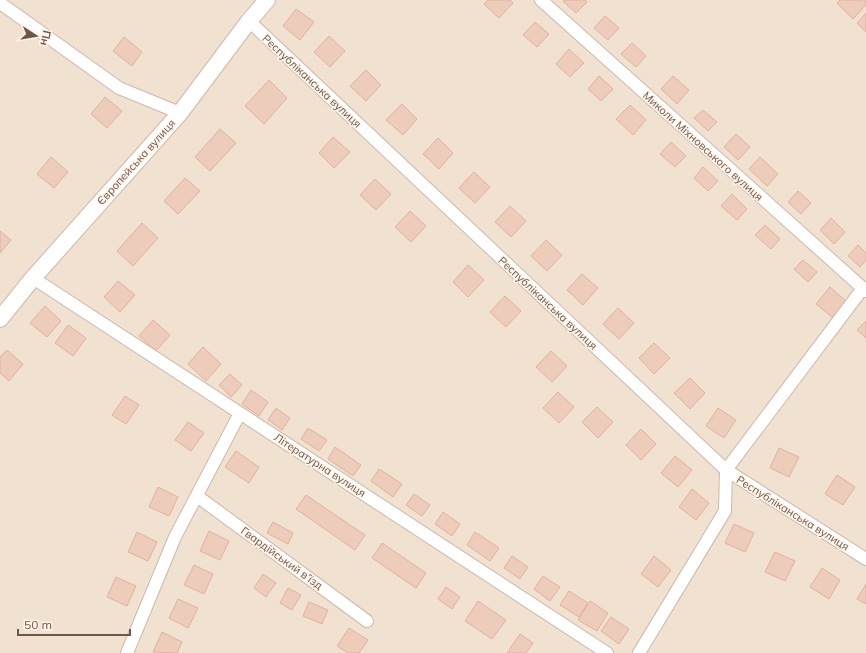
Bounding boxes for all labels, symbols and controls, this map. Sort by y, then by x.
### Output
north arrow [16,16,56,56]
text: Пн [37,29,54,47]
street label: Республіканська вулиця [260,31,364,131]
street label: Миколи Міхновського вулиця [640,88,766,204]
street label: Європейська вулиця [94,116,178,208]
street label: Республіканська вулиця [496,253,600,353]
street label: Літературна вулиця [271,430,369,500]
street label: Республіканська вулиця [734,473,852,553]
street label: Гвардійський в’їзд [238,524,326,593]
scale bar [18,611,130,637]
text: 50 m [24,617,52,632]

